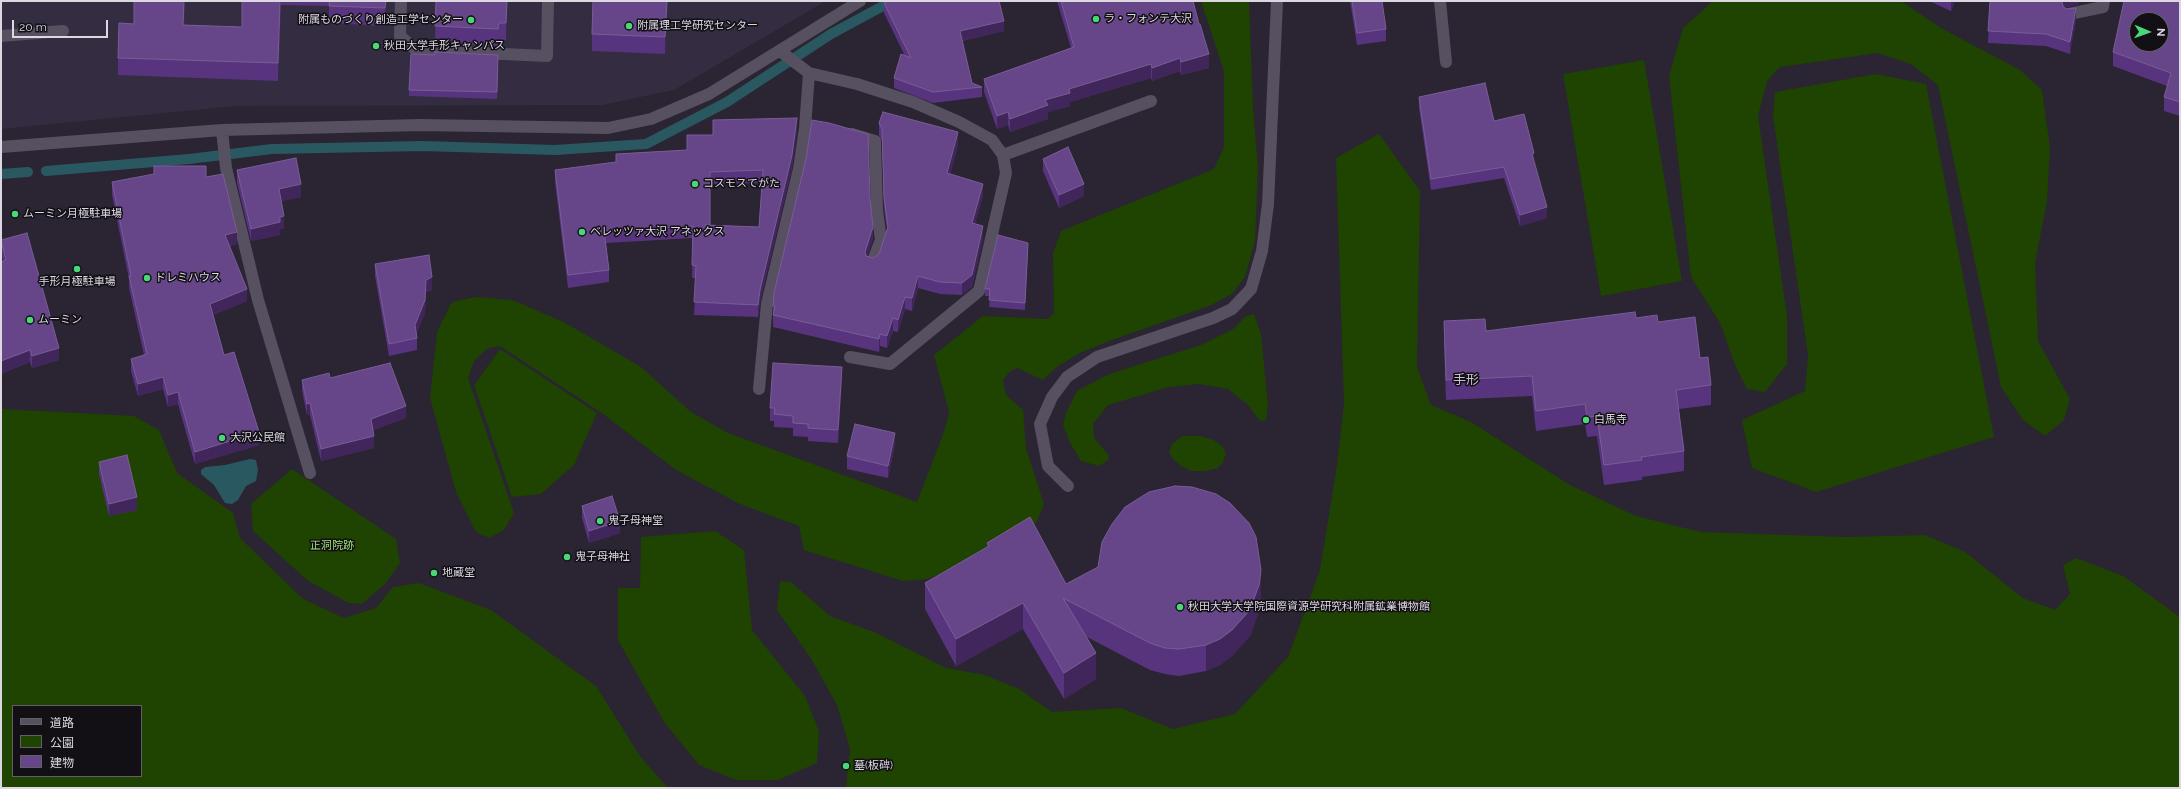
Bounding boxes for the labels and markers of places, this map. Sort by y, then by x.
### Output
place label: ラ・フォンテ大沢 [1104,12,1192,26]
place label: 附属ものづくり創造工学センター [298,13,463,27]
marker: ラ・フォンテ大沢 [1091,14,1101,24]
marker: 附属ものづくり創造工学センター [466,15,476,25]
place label: 附属理工学研究センター [637,19,758,33]
marker: 附属理工学研究センター [624,21,634,31]
place label: 秋田大学手形キャンパス [384,39,505,53]
marker: 秋田大学手形キャンパス [371,41,381,51]
place label: コスモスてがた [703,177,780,191]
marker: コスモスてがた [690,179,700,189]
place label: ムーミン月極駐車場 [23,207,122,221]
marker: ムーミン月極駐車場 [10,209,20,219]
place label: ベレッツァ大沢 アネックス [590,225,725,239]
marker: ベレッツァ大沢 アネックス [577,227,587,237]
marker: 手形月極駐車場 [72,264,82,274]
place label: ドレミハウス [155,271,221,285]
marker: ドレミハウス [142,273,152,283]
place label: 手形月極駐車場 [39,275,115,289]
place label: ムーミン [38,313,82,327]
marker: ムーミン [25,315,35,325]
place label: 白馬寺 [1594,413,1627,427]
marker: 白馬寺 [1581,415,1591,425]
place label: 大沢公民館 [230,431,285,445]
marker: 大沢公民館 [217,433,227,443]
place label: 鬼子母神堂 [608,514,663,528]
marker: 鬼子母神堂 [595,516,605,526]
place label: 鬼子母神社 [575,550,630,564]
marker: 鬼子母神社 [562,552,572,562]
place label: 地蔵堂 [442,566,475,580]
marker: 地蔵堂 [429,568,439,578]
place label: 秋田大学大学院国際資源学研究科附属鉱業博物館 [1188,600,1430,614]
marker: 秋田大学大学院国際資源学研究科附属鉱業博物館 [1175,602,1185,612]
place label: 墓(板碑) [854,759,893,773]
marker: 墓(板碑) [841,761,851,771]

